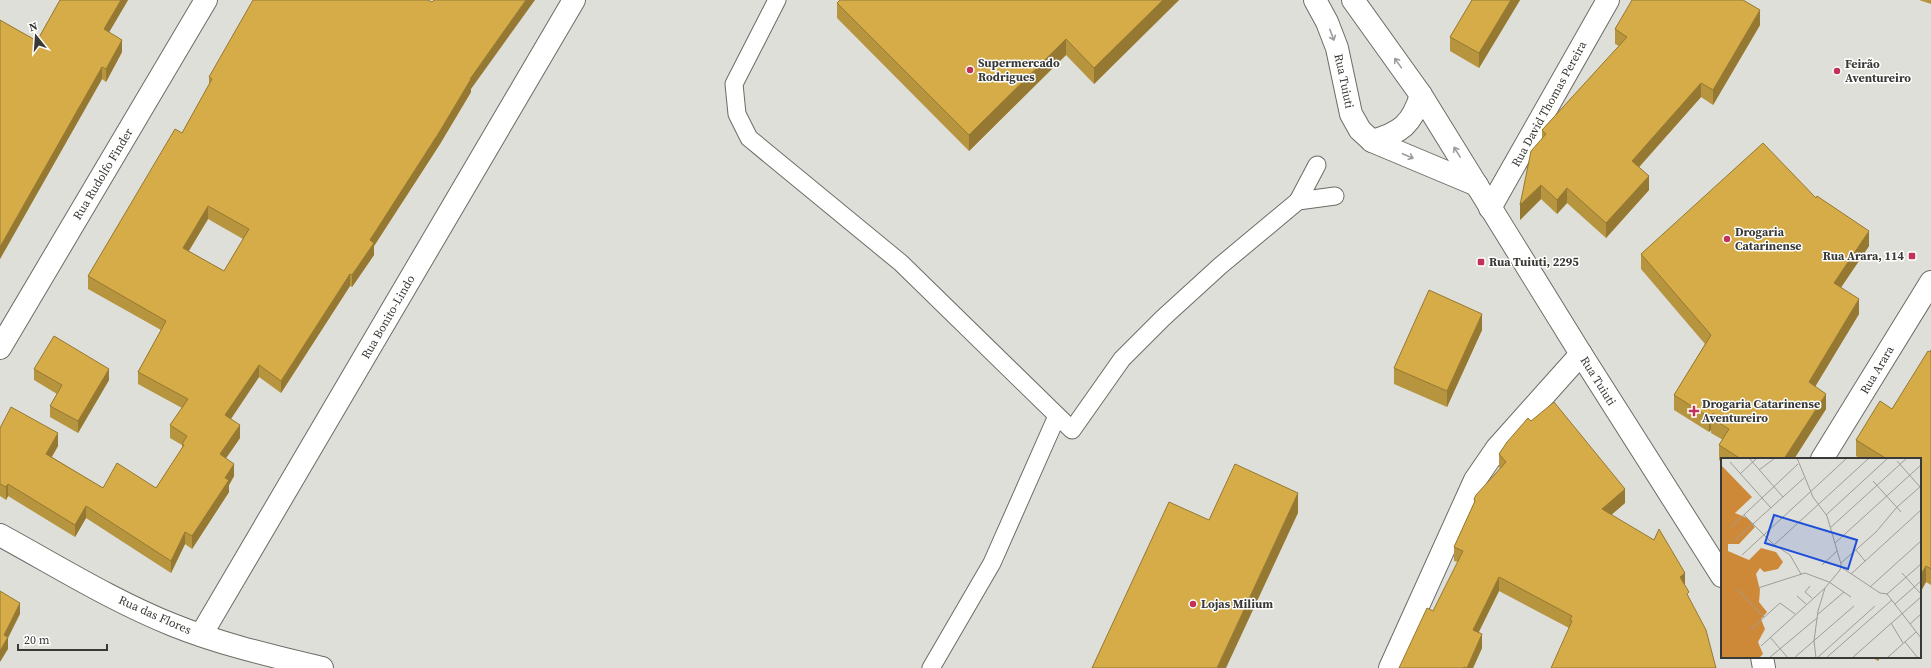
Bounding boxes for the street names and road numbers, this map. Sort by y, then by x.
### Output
street label: Rua David Thomas Pereira [1508,37,1591,170]
street label: Rua Tuiuti [1330,52,1358,110]
street label: Rua Rudolfo Finder [69,125,137,223]
street label: Rua Bonito-Lindo [357,272,419,362]
street label: Rua Arara [1856,342,1898,397]
street label: Rua Tuiuti [1577,353,1620,409]
street label: Rua das Flores [116,592,194,638]

